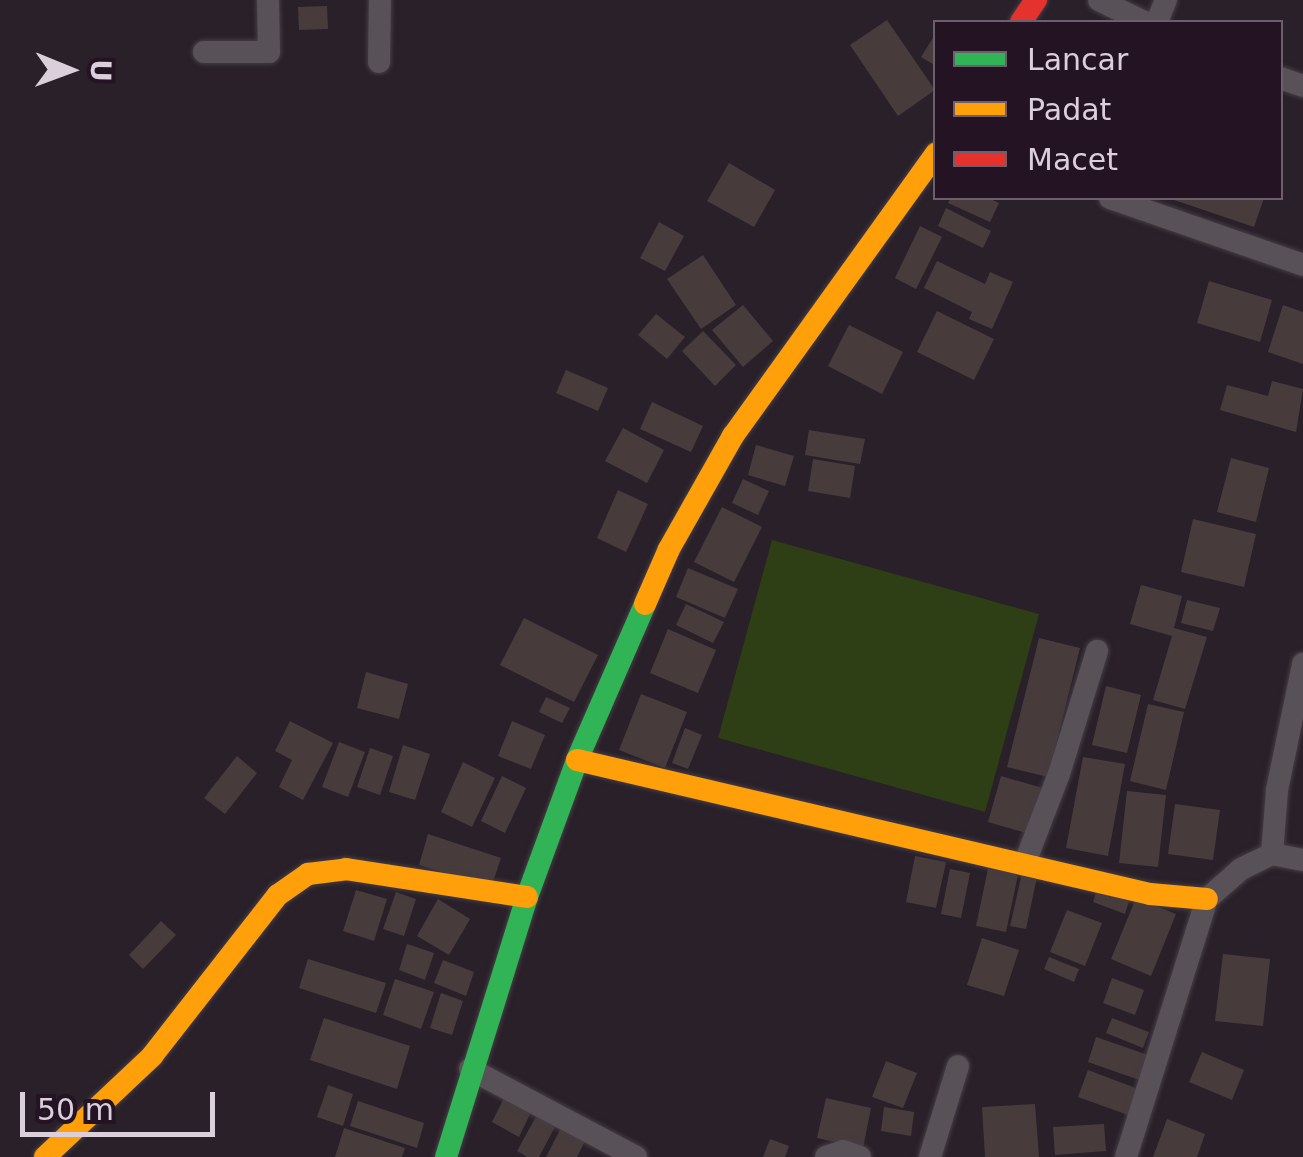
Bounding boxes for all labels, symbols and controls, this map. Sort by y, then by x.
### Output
north arrow [20,20,120,120]
legend [933,20,1283,200]
text: Lancar [1027,42,1128,77]
text: U [84,59,117,82]
text: Padat [1027,92,1111,127]
text: Macet [1027,142,1118,177]
scale bar [25,1072,220,1134]
text: 50 m [37,1092,114,1127]

